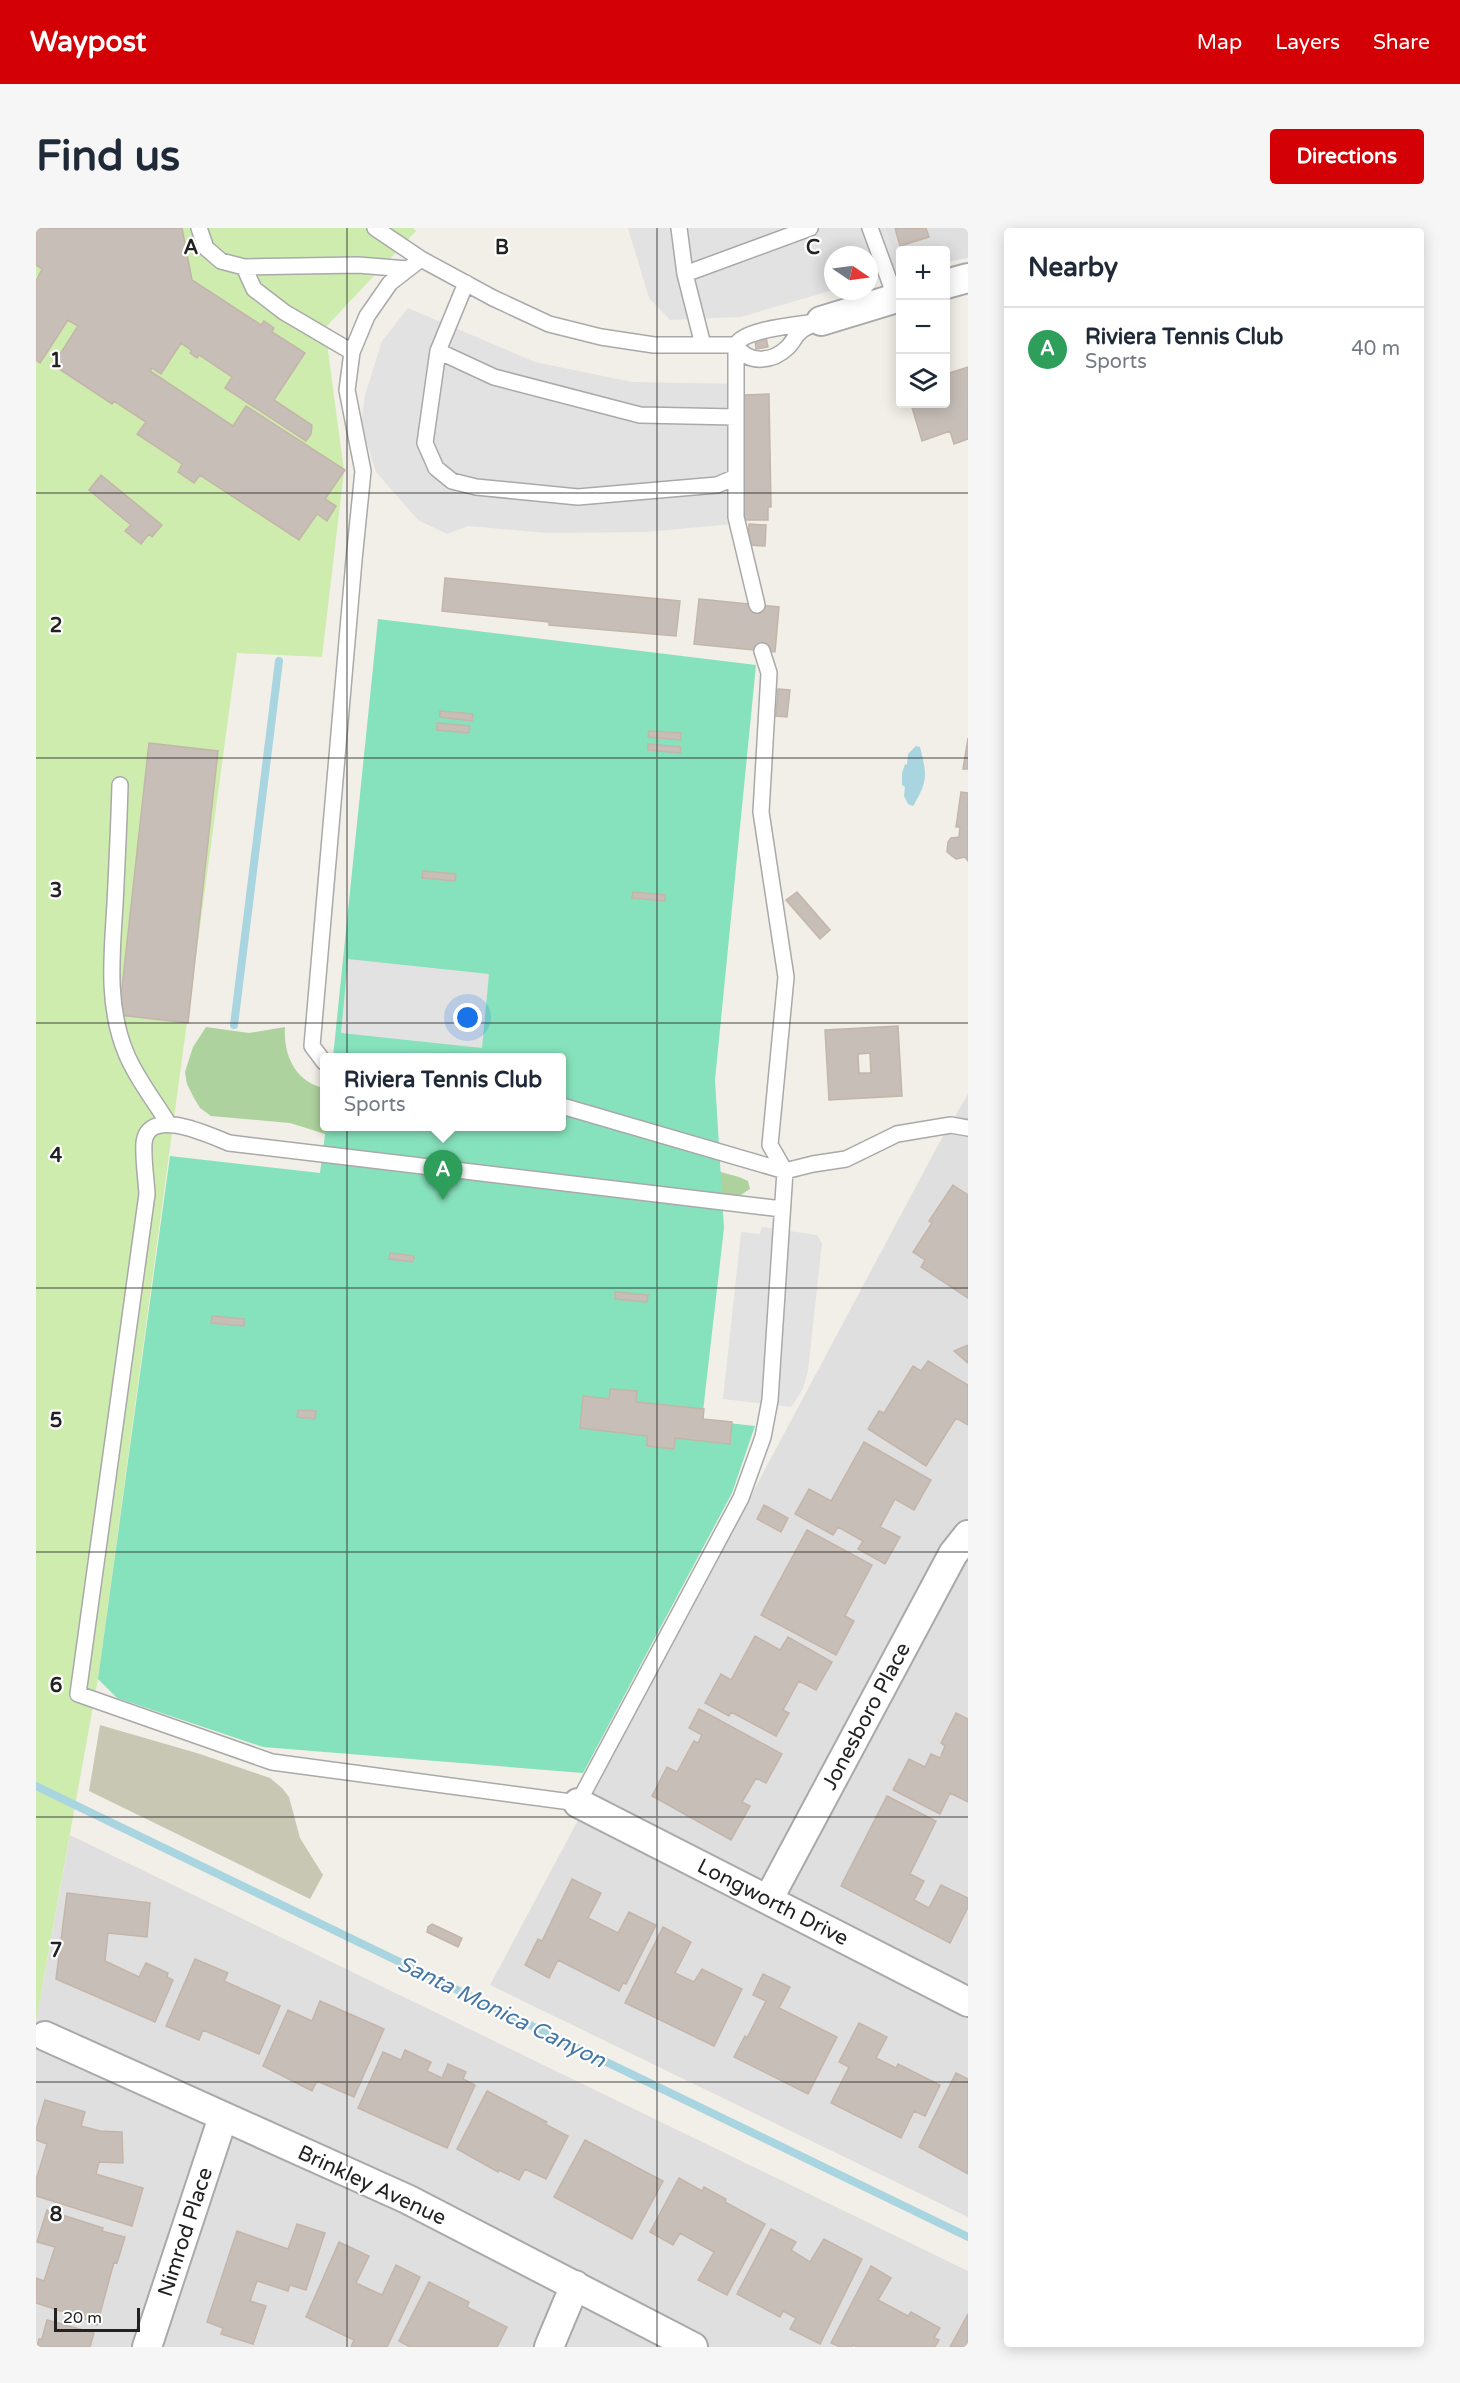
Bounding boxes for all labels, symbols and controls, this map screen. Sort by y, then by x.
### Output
text: Waypost [30,25,146,59]
text: Map [1197,30,1242,55]
text: Layers [1275,30,1340,55]
text: Share [1373,30,1430,55]
button: Directions [1270,129,1424,184]
text: Find us [36,131,180,182]
text: A [184,236,199,260]
text: B [495,236,509,260]
text: C [806,236,820,260]
north arrow [824,246,878,300]
map controls [896,246,950,408]
button: + [896,246,950,300]
text: Nearby [1028,252,1118,283]
button: − [896,300,950,354]
text: Riviera Tennis Club [1085,324,1283,350]
text: A [1040,337,1055,361]
text: 40 m [1351,337,1400,361]
text: 1 [50,349,62,373]
text: Sports [1085,350,1147,374]
button: layers [896,354,950,408]
text: 2 [50,614,62,638]
text: 3 [50,879,62,903]
your location [453,1003,482,1032]
popup [320,1053,566,1131]
text: Riviera Tennis Club [344,1067,542,1093]
text: Sports [344,1093,406,1117]
text: 4 [50,1144,63,1168]
pin: A [424,1150,462,1200]
text: 5 [50,1409,62,1433]
street label: Jonesboro Place [817,1638,916,1794]
text: 6 [50,1674,62,1698]
street label: Longworth Drive [693,1854,853,1951]
text: 7 [50,1939,62,1963]
water label: Santa Monica Canyon [393,1950,610,2074]
street label: Brinkley Avenue [294,2140,450,2231]
street label: Nimrod Place [153,2164,218,2300]
text: 8 [50,2203,62,2227]
scale bar [54,2305,140,2332]
text: 20 m [63,2308,102,2328]

